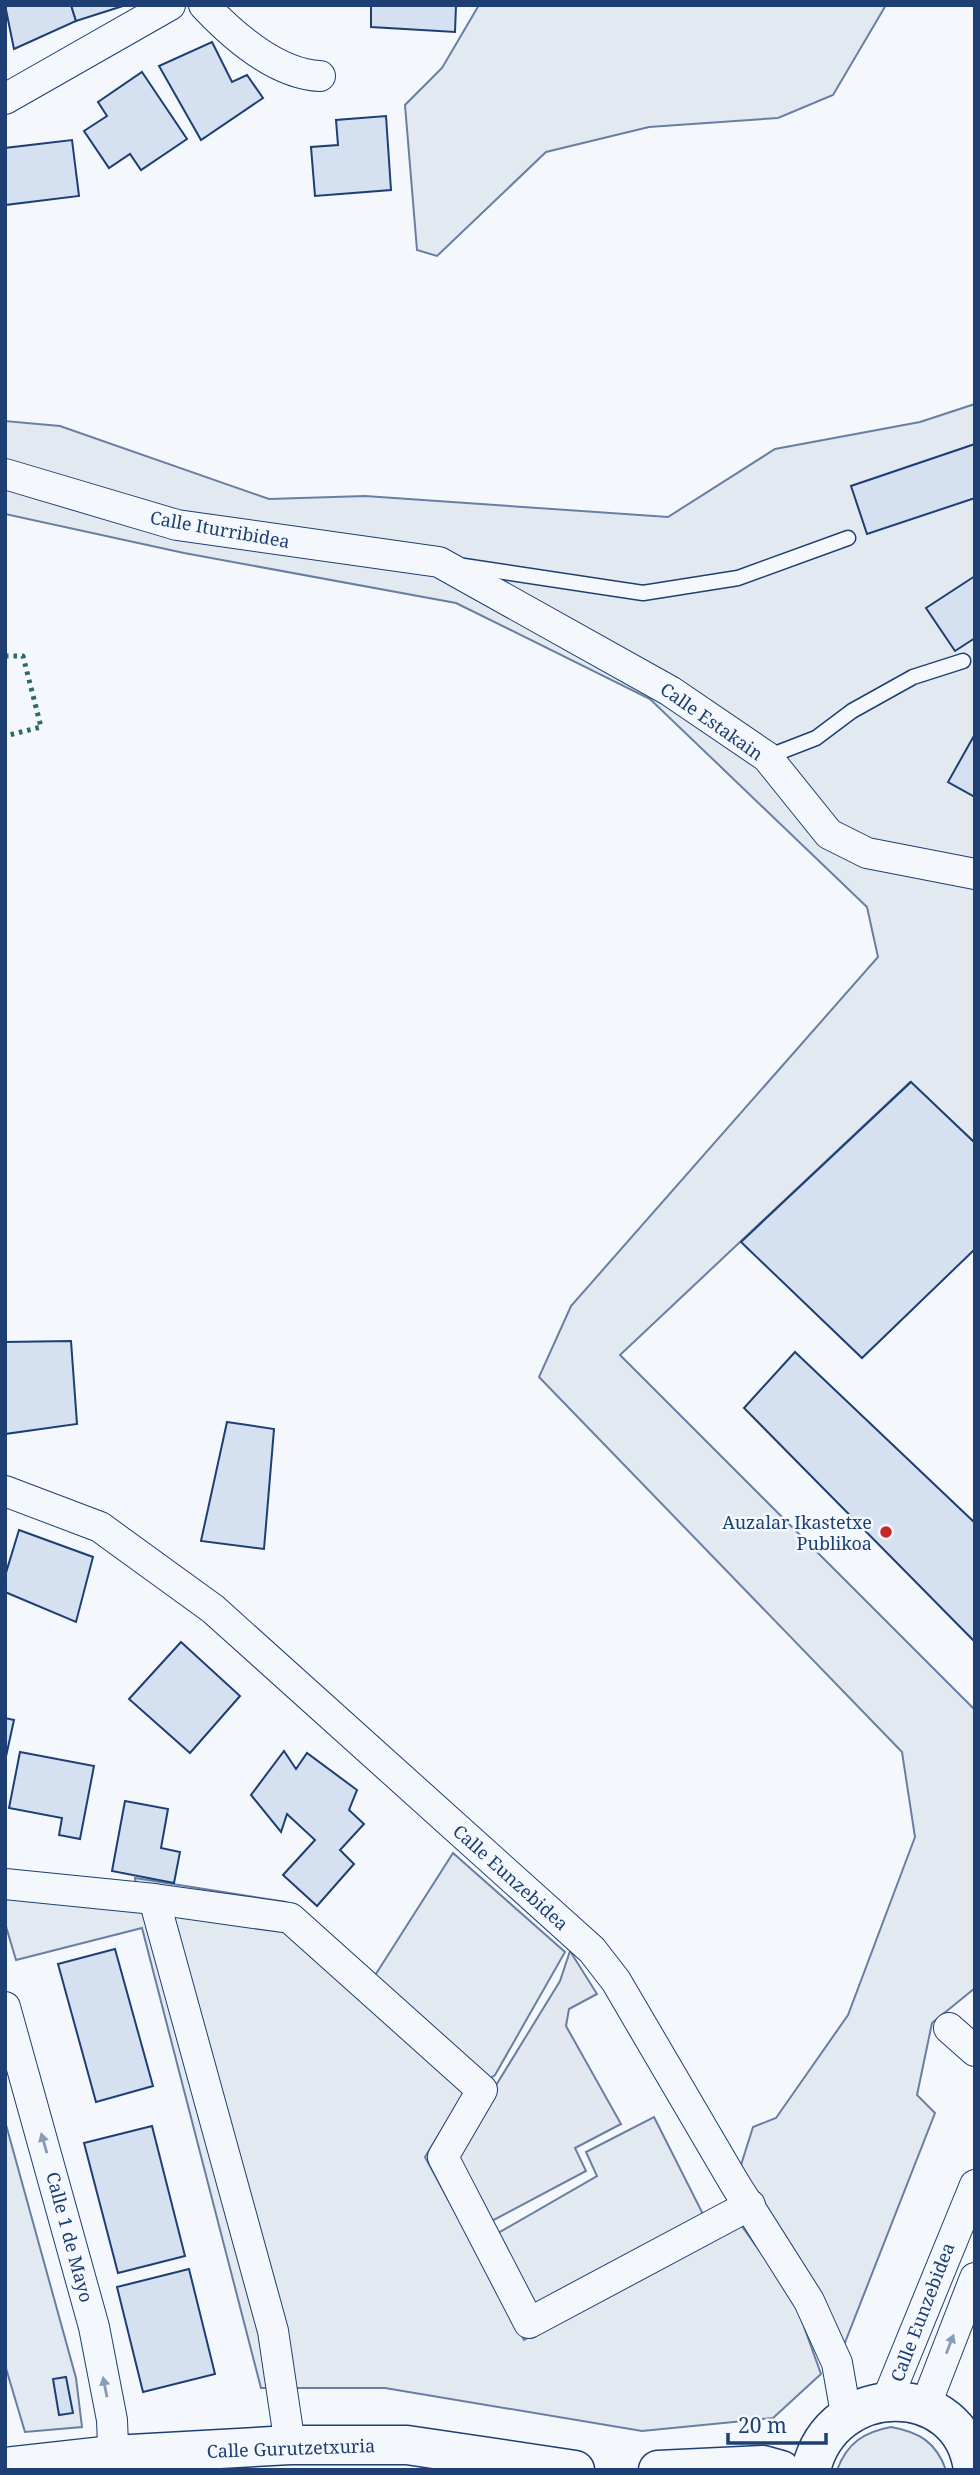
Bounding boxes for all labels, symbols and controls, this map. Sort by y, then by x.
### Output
street label: Calle Iturribidea [148,505,292,553]
street label: Calle Estakain [656,677,769,766]
place label: Auzalar Ikastetxe Publikoa [722,1510,872,1555]
marker: Auzalar Ikastetxe Publikoa [878,1524,894,1540]
street label: Calle Eunzebidea [448,1819,574,1935]
one-way arrow [39,2132,49,2153]
street label: Calle 1 de Mayo [41,2169,99,2305]
street label: Calle Eunzebidea [884,2239,960,2385]
one-way arrow [944,2333,955,2354]
one-way arrow [100,2376,111,2398]
scale bar [728,2402,826,2446]
text: 20 m [738,2411,787,2439]
street label: Calle Gurutzetxuria [206,2433,376,2463]

